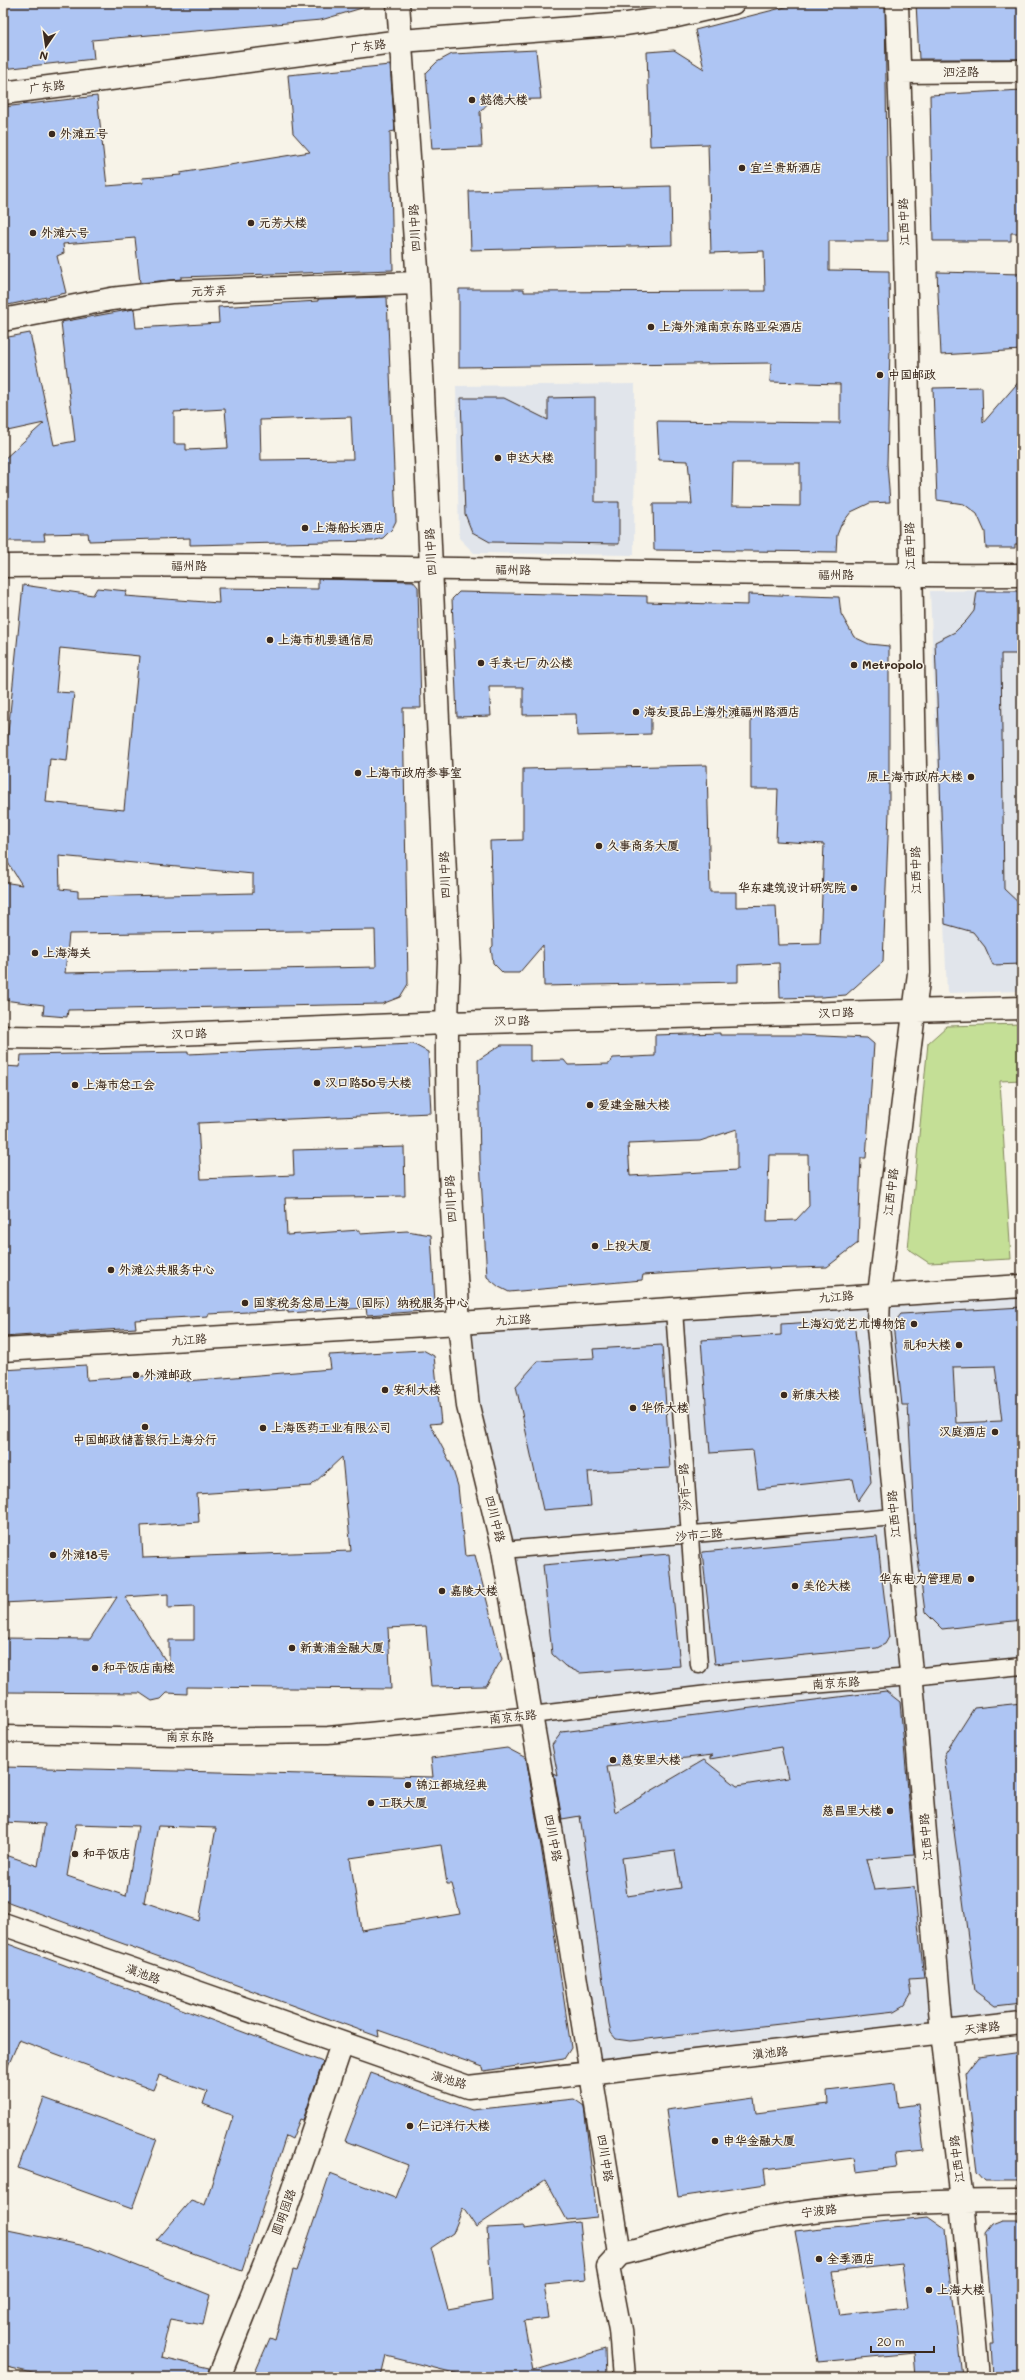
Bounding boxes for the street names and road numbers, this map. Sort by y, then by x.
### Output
street label: 广东路 [349,35,387,55]
street label: 泗泾路 [943,63,979,79]
street label: 广东路 [28,76,66,96]
street label: 江西中路 [894,198,912,246]
street label: 四川中路 [405,204,423,252]
street label: 元芳弄 [191,281,227,299]
street label: 江西中路 [901,522,917,570]
street label: 四川中路 [421,528,439,576]
street label: 福州路 [171,557,207,573]
street label: 福州路 [495,561,531,577]
street label: 福州路 [818,566,854,582]
street label: 江西中路 [907,846,923,894]
street label: 四川中路 [435,851,453,899]
street label: 汉口路 [818,1003,854,1021]
street label: 汉口路 [494,1012,530,1028]
street label: 汉口路 [171,1024,207,1042]
street label: 江西中路 [879,1167,901,1217]
street label: 四川中路 [441,1175,459,1223]
street label: 九江路 [817,1286,855,1306]
street label: 九江路 [495,1310,531,1328]
street label: 九江路 [170,1330,207,1348]
street label: 沙市一路 [674,1463,694,1512]
street label: 江西中路 [883,1489,903,1539]
street label: 四川中路 [482,1494,510,1544]
street label: 沙市二路 [674,1524,724,1544]
street label: 南京东路 [811,1672,860,1692]
street label: 南京东路 [488,1706,538,1726]
street label: 南京东路 [166,1728,214,1744]
street label: 江西中路 [915,1812,935,1862]
street label: 四川中路 [542,1813,566,1863]
street label: 滇池路 [124,1959,163,1987]
street label: 天津路 [963,2017,1001,2037]
street label: 滇池路 [751,2042,789,2062]
street label: 滇池路 [430,2066,469,2092]
street label: 四川中路 [594,2133,618,2183]
street label: 江西中路 [945,2134,967,2184]
street label: 圆明园路 [267,2186,299,2237]
street label: 宁波路 [800,2200,838,2220]

